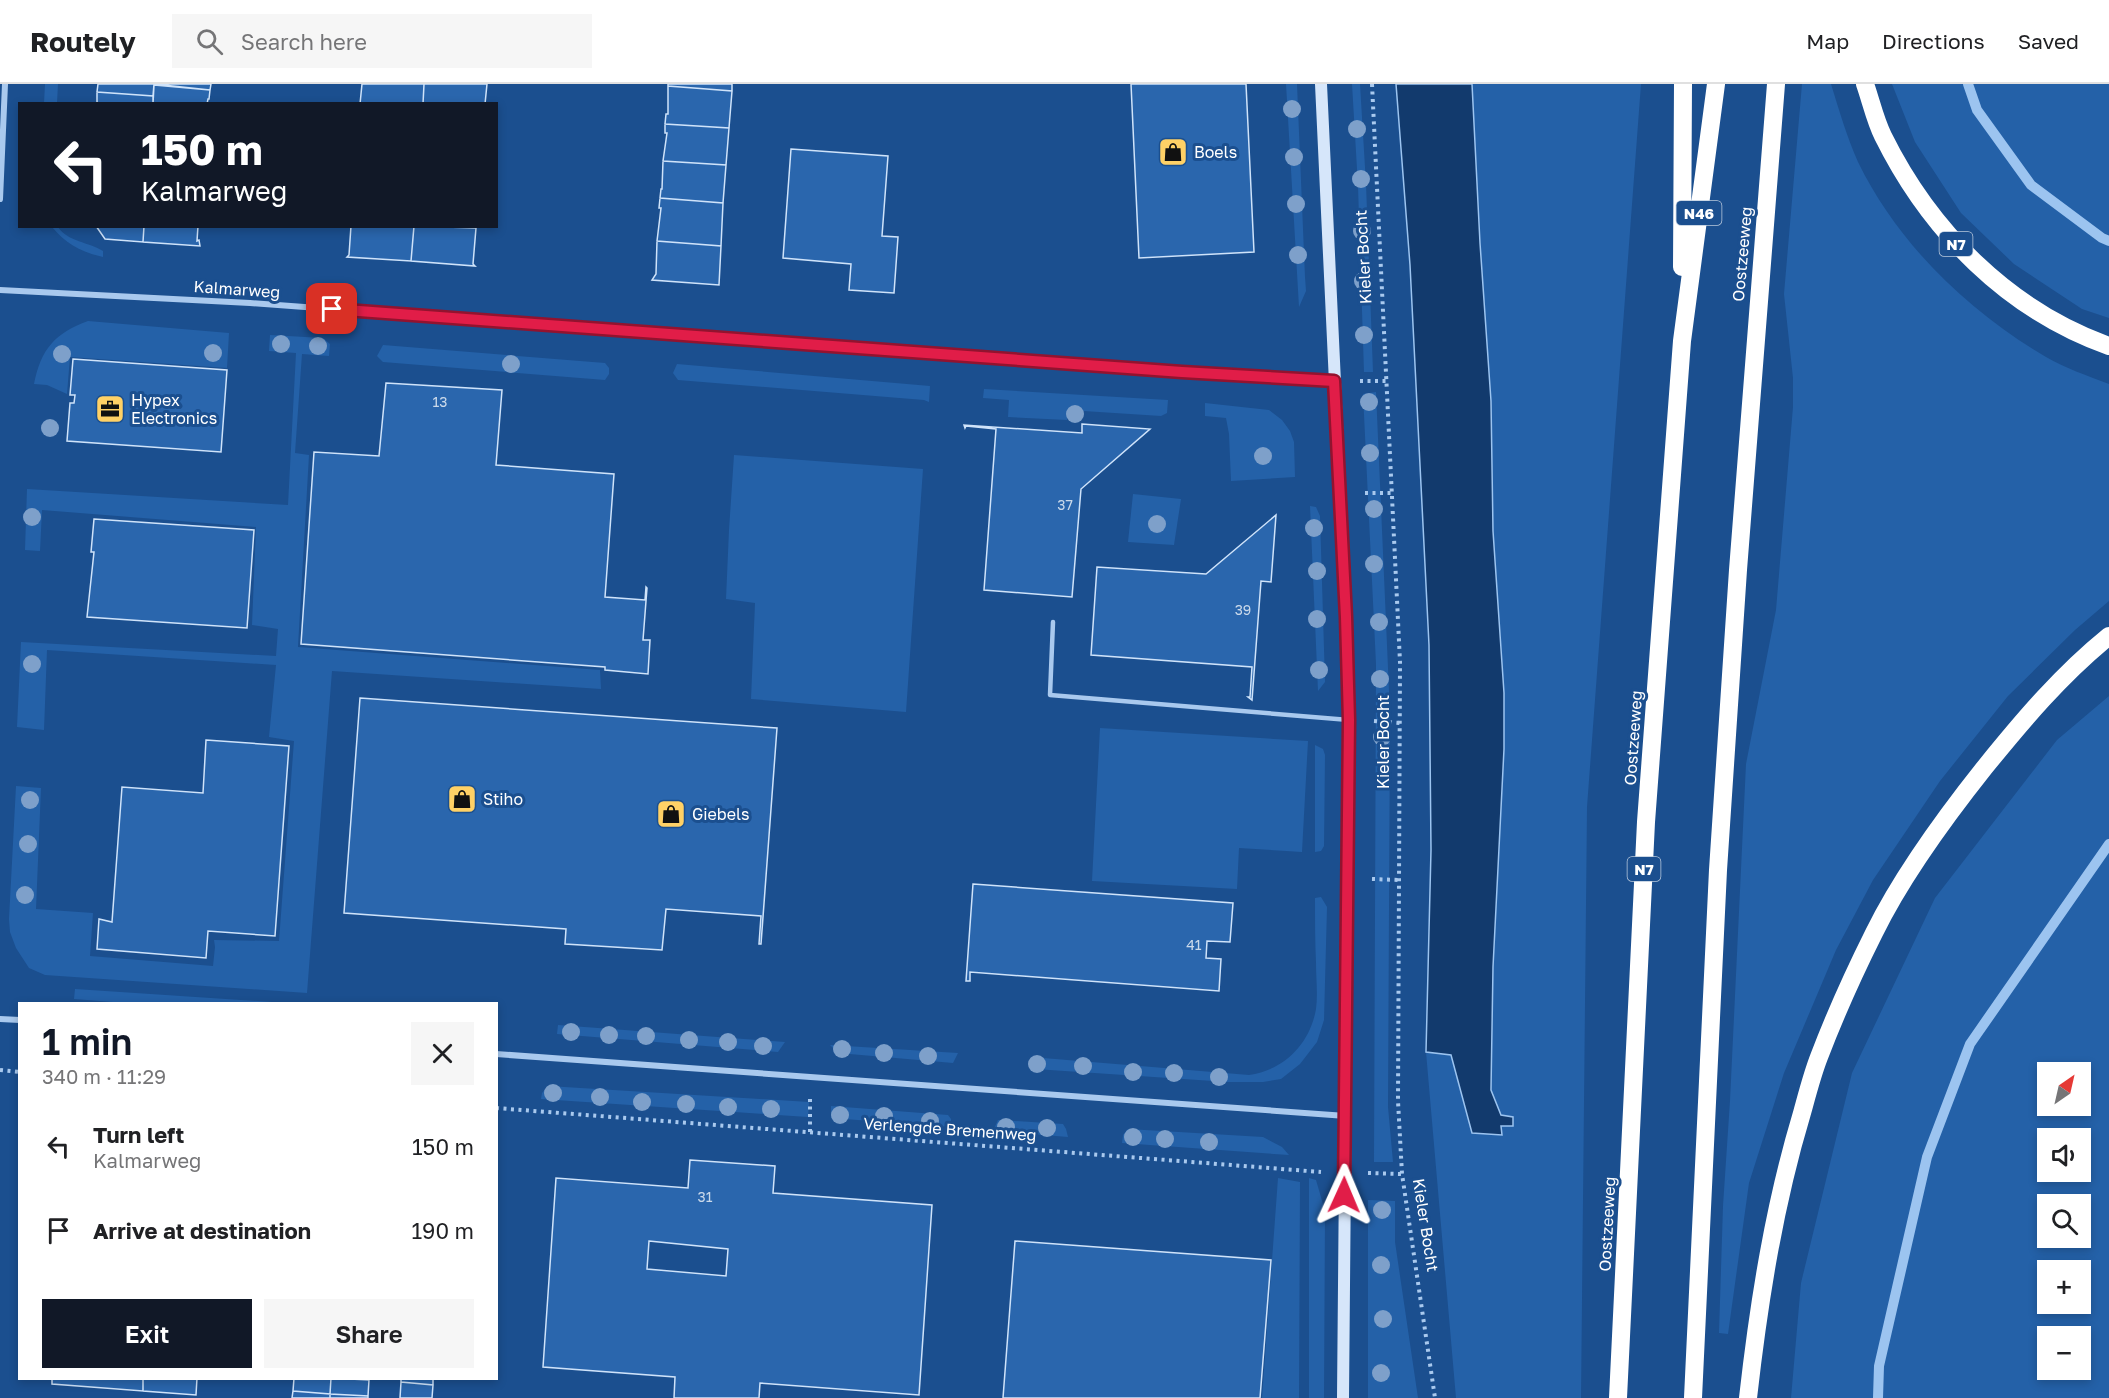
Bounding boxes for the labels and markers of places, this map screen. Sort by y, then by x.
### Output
shop icon: Boels [1157,136,1189,168]
place label: Boels [1194,142,1237,162]
pin [306,283,357,334]
place label: Hypex Electronics [131,390,217,428]
office icon: Hypex Electronics [94,393,126,425]
shop icon: Stiho [446,783,478,815]
place label: Stiho [483,789,523,809]
shop icon: Giebels [655,798,687,830]
place label: Giebels [692,804,750,824]

